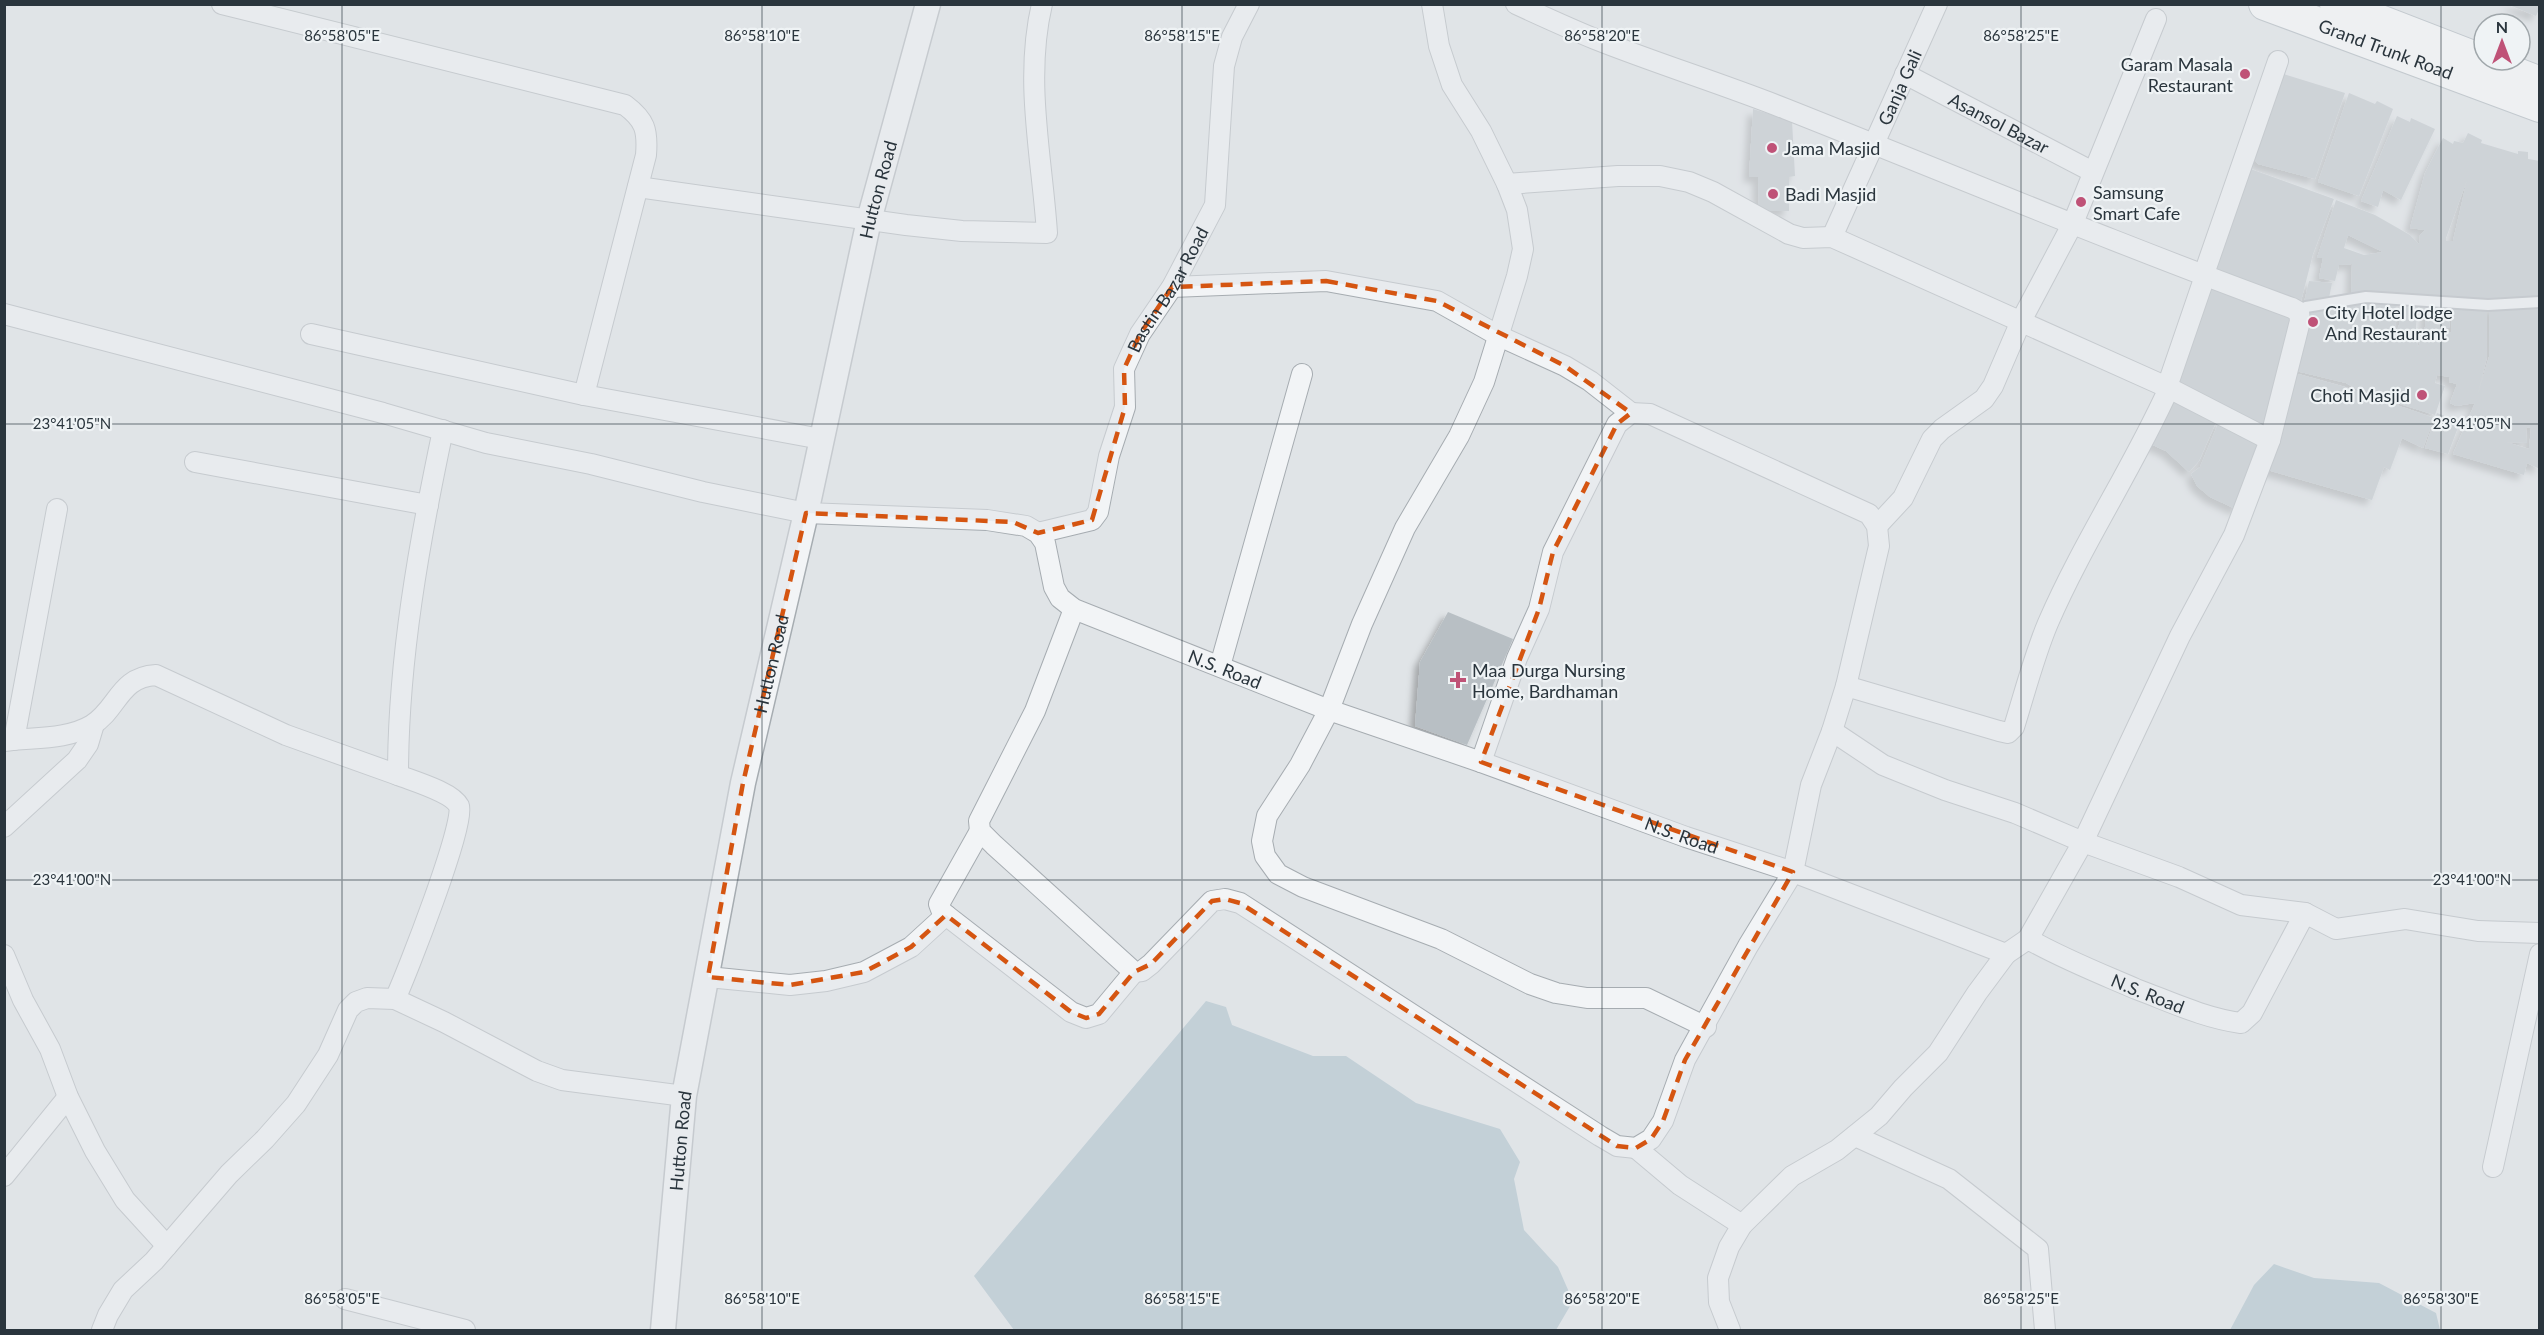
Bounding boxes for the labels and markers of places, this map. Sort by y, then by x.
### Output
place label: Garam Masala Restaurant [2121,53,2234,96]
marker: Garam Masala Restaurant [2238,67,2252,81]
place label: Jama Masjid [1784,137,1880,159]
marker: Jama Masjid [1765,141,1779,155]
place label: Samsung Smart Cafe [2093,181,2180,224]
place label: Badi Masjid [1785,183,1876,205]
marker: Badi Masjid [1766,187,1780,201]
marker: Samsung Smart Cafe [2074,195,2088,209]
place label: City Hotel lodge And Restaurant [2325,301,2453,344]
marker: City Hotel lodge And Restaurant [2306,315,2320,329]
place label: Choti Masjid [2310,384,2410,406]
marker: Choti Masjid [2415,388,2429,402]
place label: Maa Durga Nursing Home, Bardhaman [1472,659,1625,702]
marker: Maa Durga Nursing Home, Bardhaman [1449,671,1467,689]

